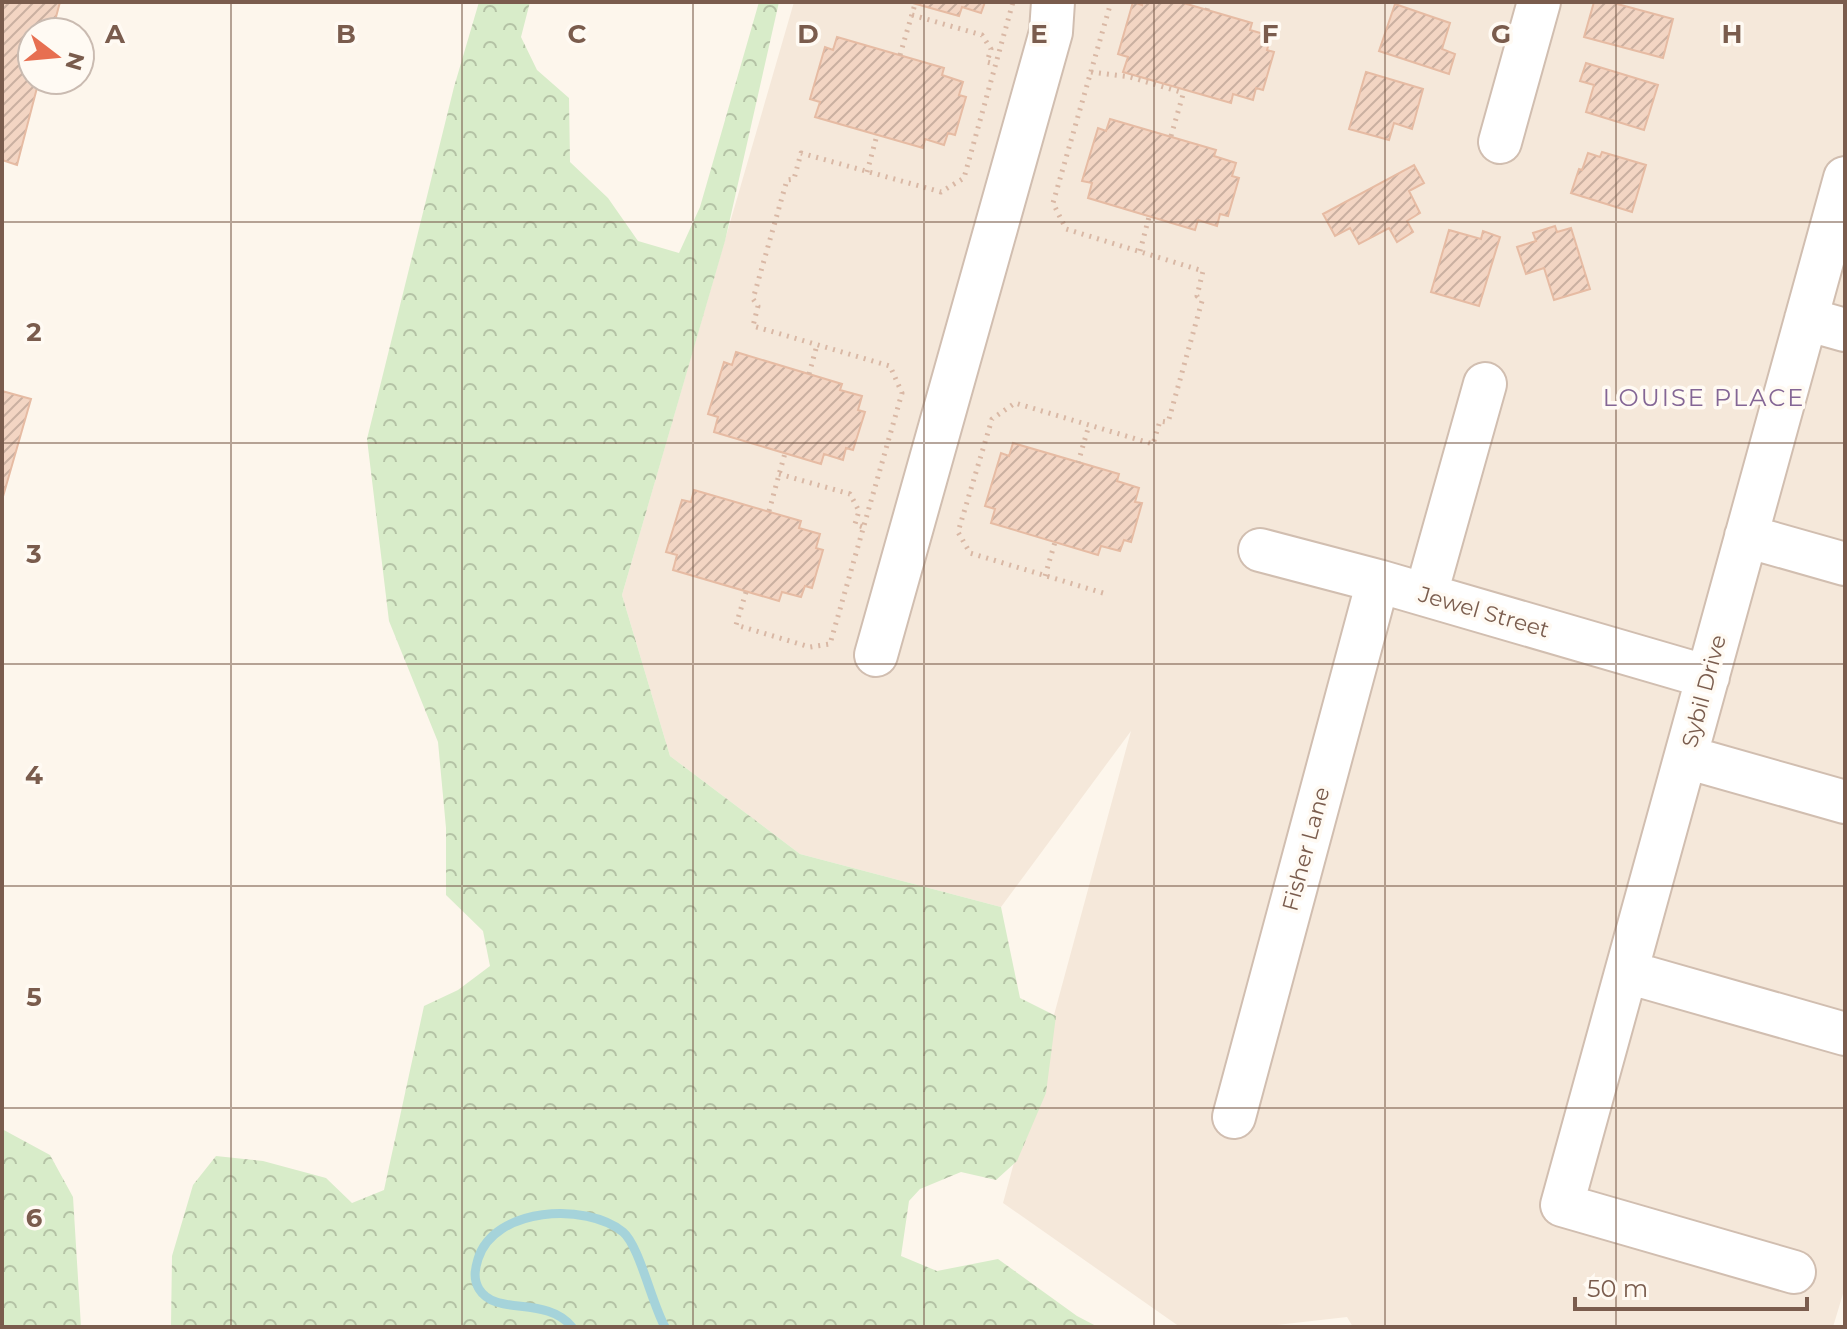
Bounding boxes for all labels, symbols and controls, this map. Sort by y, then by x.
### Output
north arrow [16,16,96,96]
text: A [104,18,126,50]
text: B [336,18,356,50]
text: C [568,18,587,50]
text: D [797,18,819,50]
text: E [1030,18,1048,50]
text: F [1262,18,1278,50]
text: G [1491,18,1511,50]
text: H [1721,18,1743,50]
text: N [59,49,90,74]
text: 2 [26,316,42,348]
district label: LOUISE PLACE [1603,383,1805,412]
text: 3 [25,538,42,570]
street label: Jewel Street [1415,580,1552,644]
street label: Sybil Drive [1676,632,1732,750]
text: 4 [25,759,43,791]
street label: Fisher Lane [1276,784,1336,914]
text: 5 [26,981,42,1013]
text: 6 [26,1202,43,1234]
scale bar [1575,1261,1807,1311]
text: 50 m [1587,1274,1648,1303]

